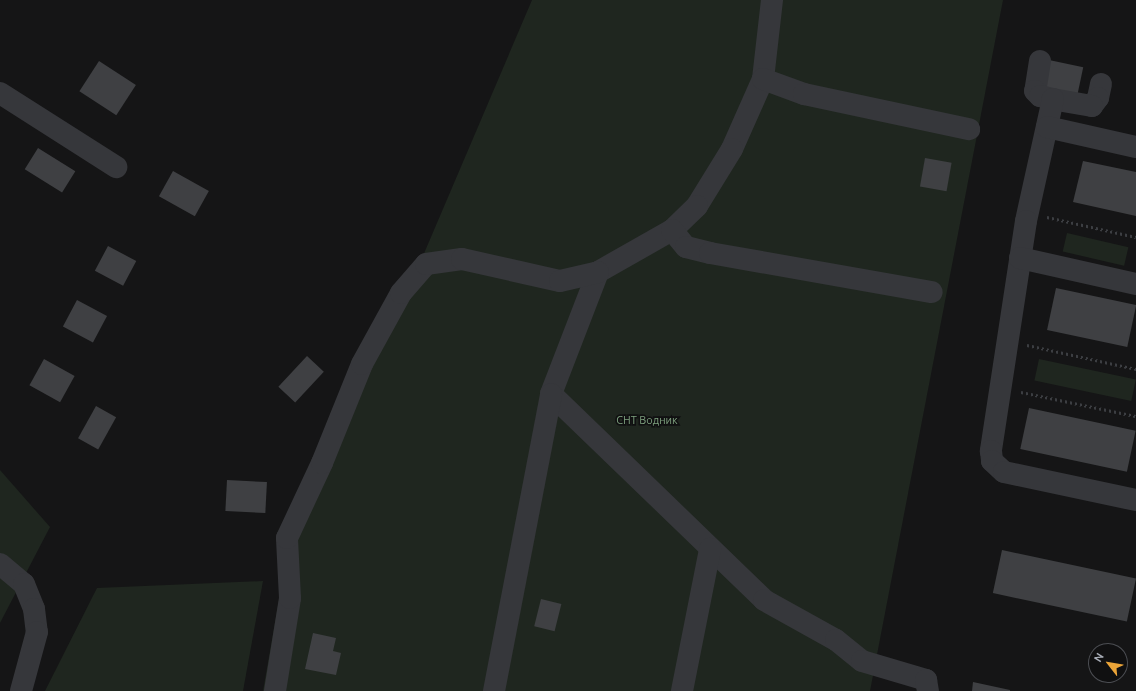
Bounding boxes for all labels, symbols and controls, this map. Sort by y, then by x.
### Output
park label: СНТ Водник [616,413,678,427]
north arrow [1088,643,1128,683]
text: N [1091,651,1106,664]

